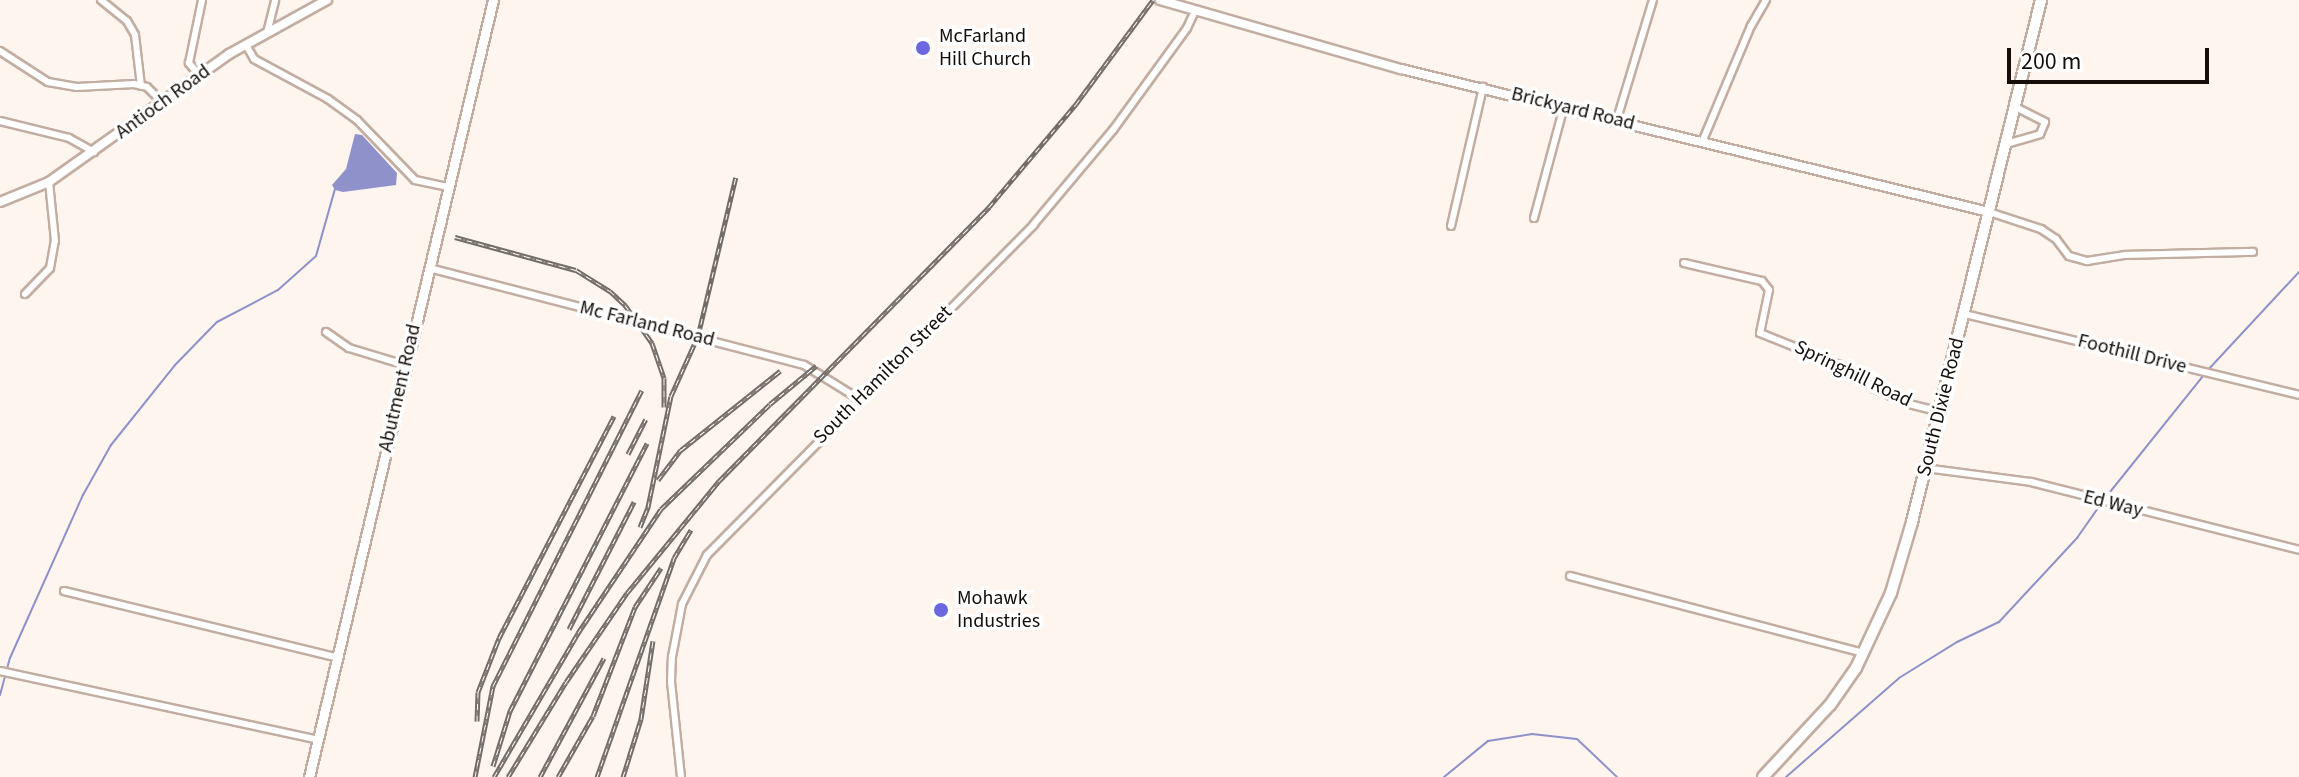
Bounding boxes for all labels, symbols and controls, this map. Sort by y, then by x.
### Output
place label: McFarland Hill Church [939,24,1031,71]
scale bar [2011,32,2213,82]
marker: McFarland Hill Church [914,39,932,57]
text: 200 m [2021,44,2081,79]
street label: Antioch Road [111,60,215,144]
street label: Brickyard Road [1509,82,1637,136]
street label: Mc Farland Road [577,296,717,352]
street label: South Hamilton Street [809,301,957,449]
street label: Abutment Road [374,322,426,454]
street label: Foothill Drive [2075,329,2189,379]
street label: Springhill Road [1790,335,1916,413]
street label: South Dixie Road [1912,335,1970,479]
street label: Ed Way [2081,485,2145,523]
place label: Mohawk Industries [957,586,1040,633]
marker: Mohawk Industries [932,601,950,619]

